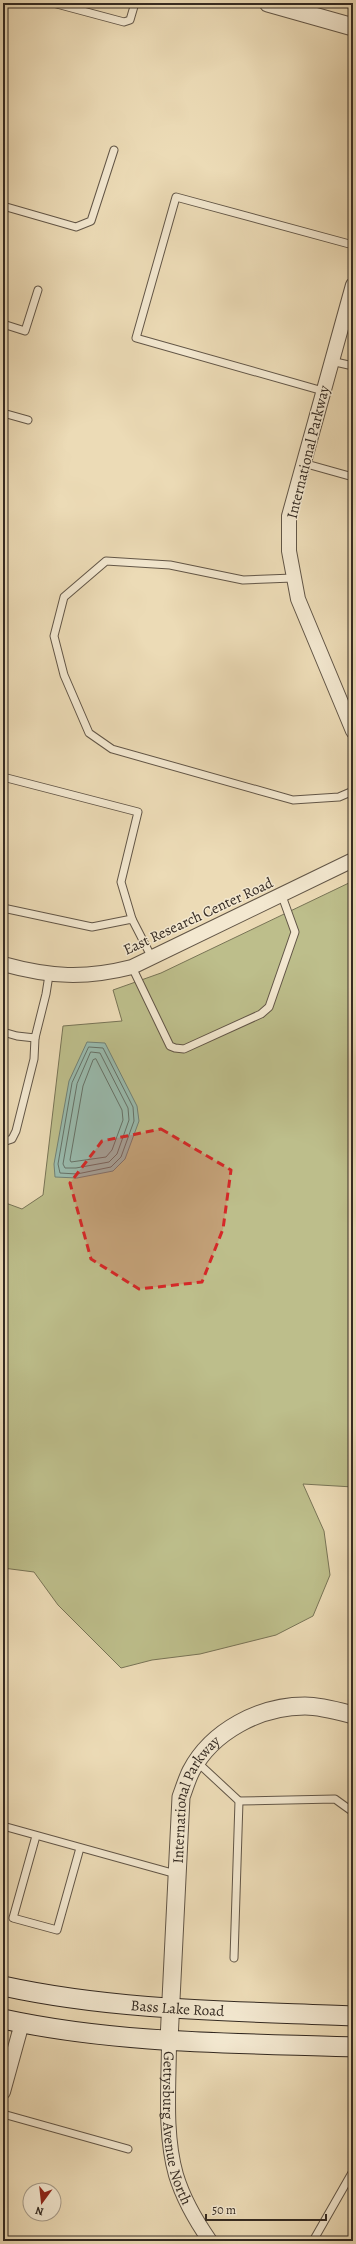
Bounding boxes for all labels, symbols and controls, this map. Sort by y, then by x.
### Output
street label: International Parkway [282,383,334,521]
street label: East Research Center Road [120,872,277,960]
street label: International Parkway [168,1731,224,1864]
street label: Bass Lake Road [130,1995,226,2021]
street label: Gettysburg Avenue North [158,2051,197,2208]
north arrow [22,2182,62,2222]
scale bar [206,2196,326,2222]
text: 50 m [212,2202,236,2218]
text: N [34,2203,45,2219]

